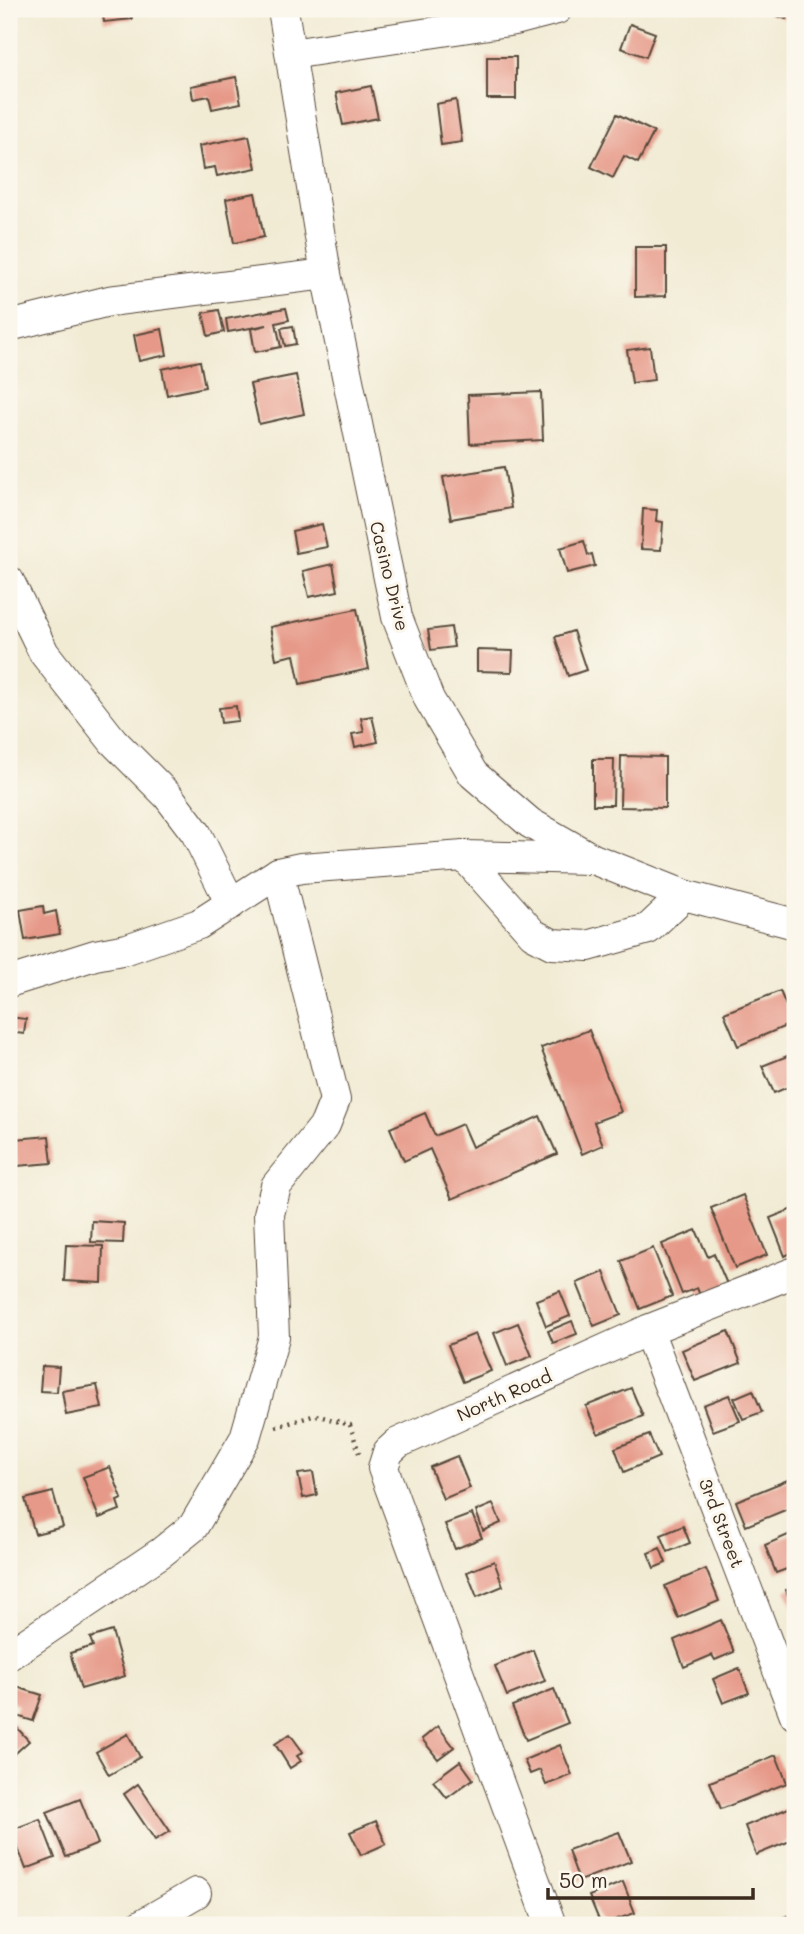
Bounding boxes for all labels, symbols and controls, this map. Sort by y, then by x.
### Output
street label: Casino Drive [365,519,415,633]
street label: North Road [453,1363,555,1427]
street label: 3rd Street [694,1475,750,1571]
scale bar [548,1857,753,1901]
text: 50 m [559,1866,608,1893]

